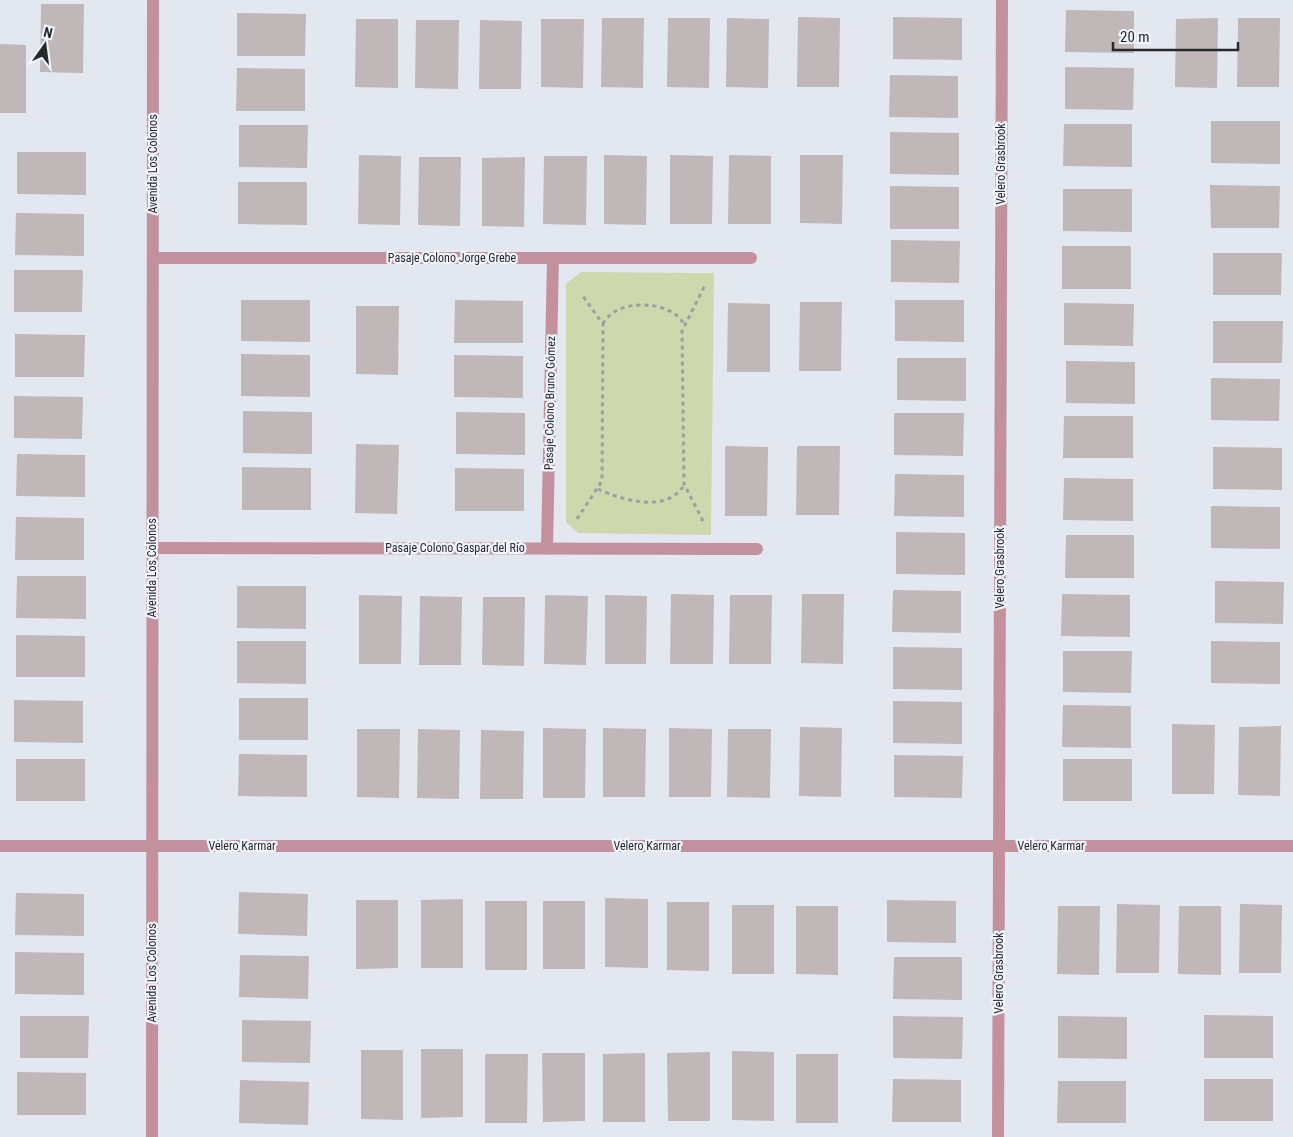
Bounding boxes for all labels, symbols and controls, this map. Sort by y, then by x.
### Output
north arrow [20,20,70,70]
scale bar [1113,20,1238,52]
text: N [42,24,54,41]
text: 20 m [1120,28,1150,46]
street label: Avenida Los Colonos [146,114,160,214]
street label: Velero Grasbrook [994,123,1008,205]
street label: Pasaje Colono Jorge Grebe [388,251,517,265]
street label: Pasaje Colono Bruno Gómez [542,336,558,470]
street label: Avenida Los Colonos [145,518,159,618]
street label: Velero Grasbrook [993,527,1007,609]
street label: Pasaje Colono Gaspar del Río [385,541,525,555]
street label: Velero Karmar [208,839,276,853]
street label: Velero Karmar [613,839,681,853]
street label: Velero Karmar [1017,839,1085,853]
street label: Avenida Los Colonos [145,923,159,1023]
street label: Velero Grasbrook [992,932,1006,1014]

